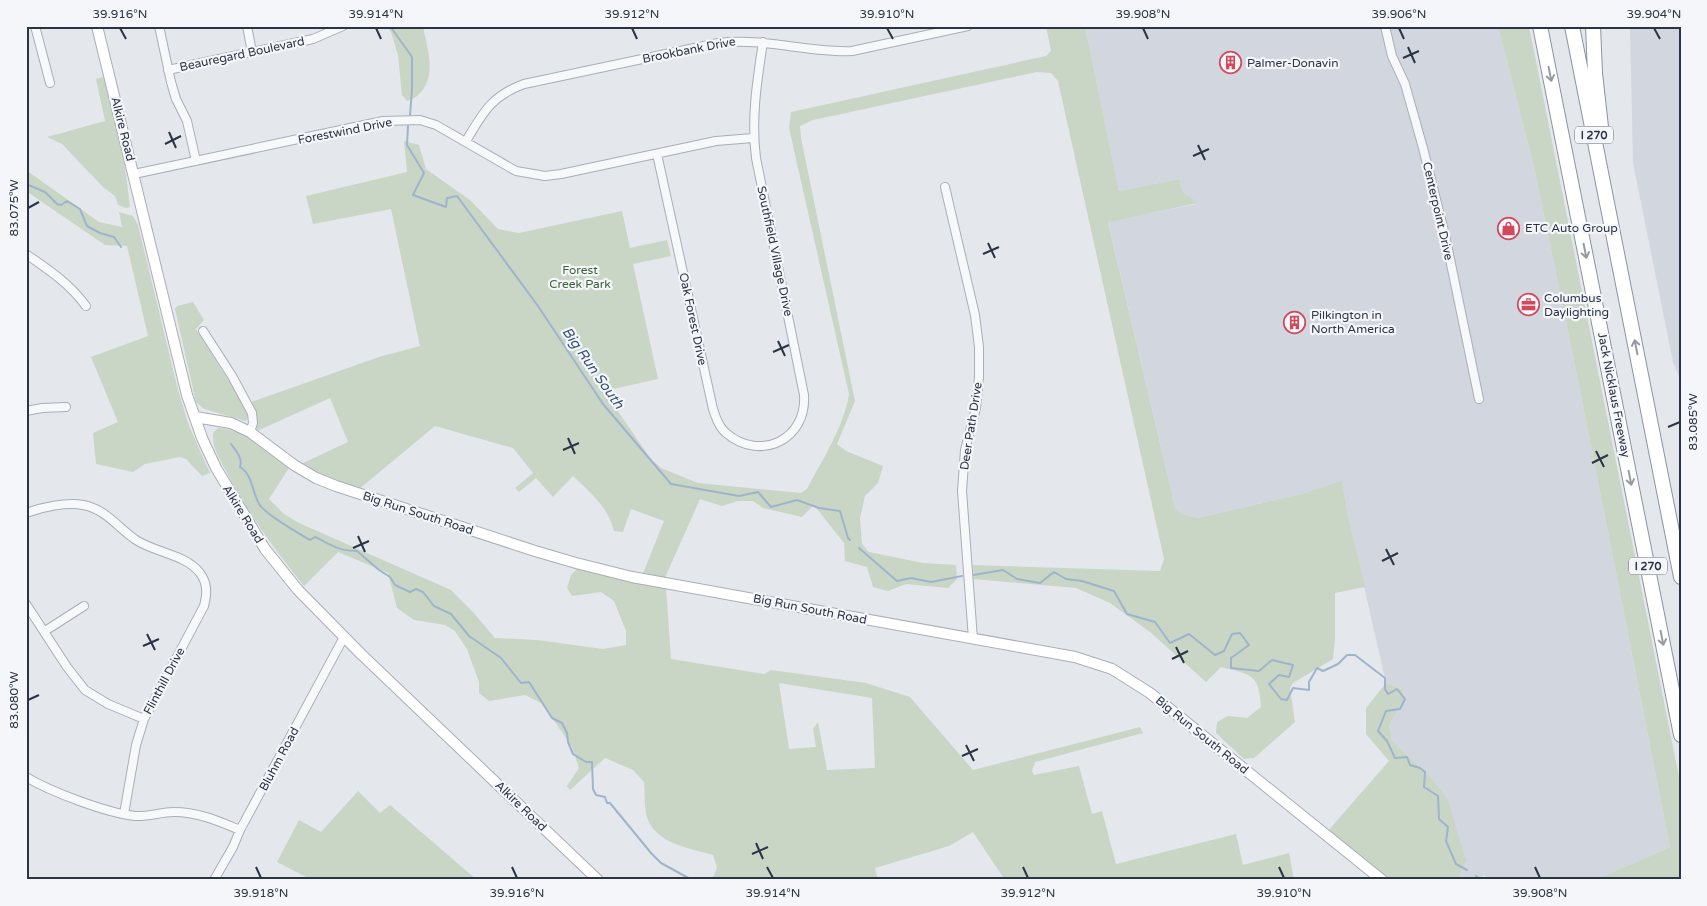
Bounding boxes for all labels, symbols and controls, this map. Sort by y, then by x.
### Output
text: 39.916°N [93,7,147,21]
text: 39.914°N [349,7,403,21]
text: 39.912°N [605,7,659,21]
text: 39.910°N [860,7,914,21]
text: 39.908°N [1116,7,1170,21]
text: 39.906°N [1372,7,1426,21]
text: 39.904°N [1627,7,1681,21]
street label: Beauregard Boulevard [178,34,306,74]
street label: Brookbank Drive [641,34,737,66]
building icon: Palmer-Donavin [1219,51,1243,75]
place label: Palmer-Donavin [1247,56,1338,70]
one-way arrow [1546,66,1555,82]
street label: Alkire Road [108,95,138,163]
street label: Forestwind Drive [297,115,393,147]
road number: I 270 [1575,126,1613,144]
street label: Centerpoint Drive [1420,161,1456,262]
text: 83.075°W [7,179,21,237]
street label: Southfield Village Drive [754,185,796,318]
shop icon: ETC Auto Group [1497,216,1521,240]
place label: ETC Auto Group [1525,221,1618,235]
one-way arrow [1581,242,1590,258]
park label: Forest Creek Park [549,263,611,291]
street label: Oak Forest Drive [676,271,710,367]
place label: Columbus Daylighting [1544,291,1609,319]
office icon: Columbus Daylighting [1516,293,1540,317]
place label: Pilkington in North America [1311,308,1395,336]
building icon: Pilkington in North America [1283,310,1307,334]
water label: Big Run South [559,324,628,412]
street label: Jack Nicklaus Freeway [1595,331,1633,459]
one-way arrow [1631,339,1640,355]
street label: Deer Path Drive [957,381,985,471]
text: 83.085°W [1686,393,1700,451]
one-way arrow [1626,470,1636,486]
street label: Alkire Road [220,482,266,546]
street label: Big Run South Road [361,489,475,537]
road number: I 270 [1629,558,1667,574]
street label: Big Run South Road [752,591,868,627]
one-way arrow [1657,629,1667,645]
street label: Flinthill Drive [140,645,188,717]
text: 83.080°W [7,671,21,729]
street label: Big Run South Road [1153,693,1251,777]
street label: Bluhm Road [256,725,302,793]
street label: Alkire Road [492,778,550,834]
text: 39.918°N [234,886,288,900]
text: 39.916°N [490,886,544,900]
text: 39.914°N [746,886,800,900]
text: 39.912°N [1001,886,1055,900]
text: 39.910°N [1257,886,1311,900]
text: 39.908°N [1513,886,1567,900]

